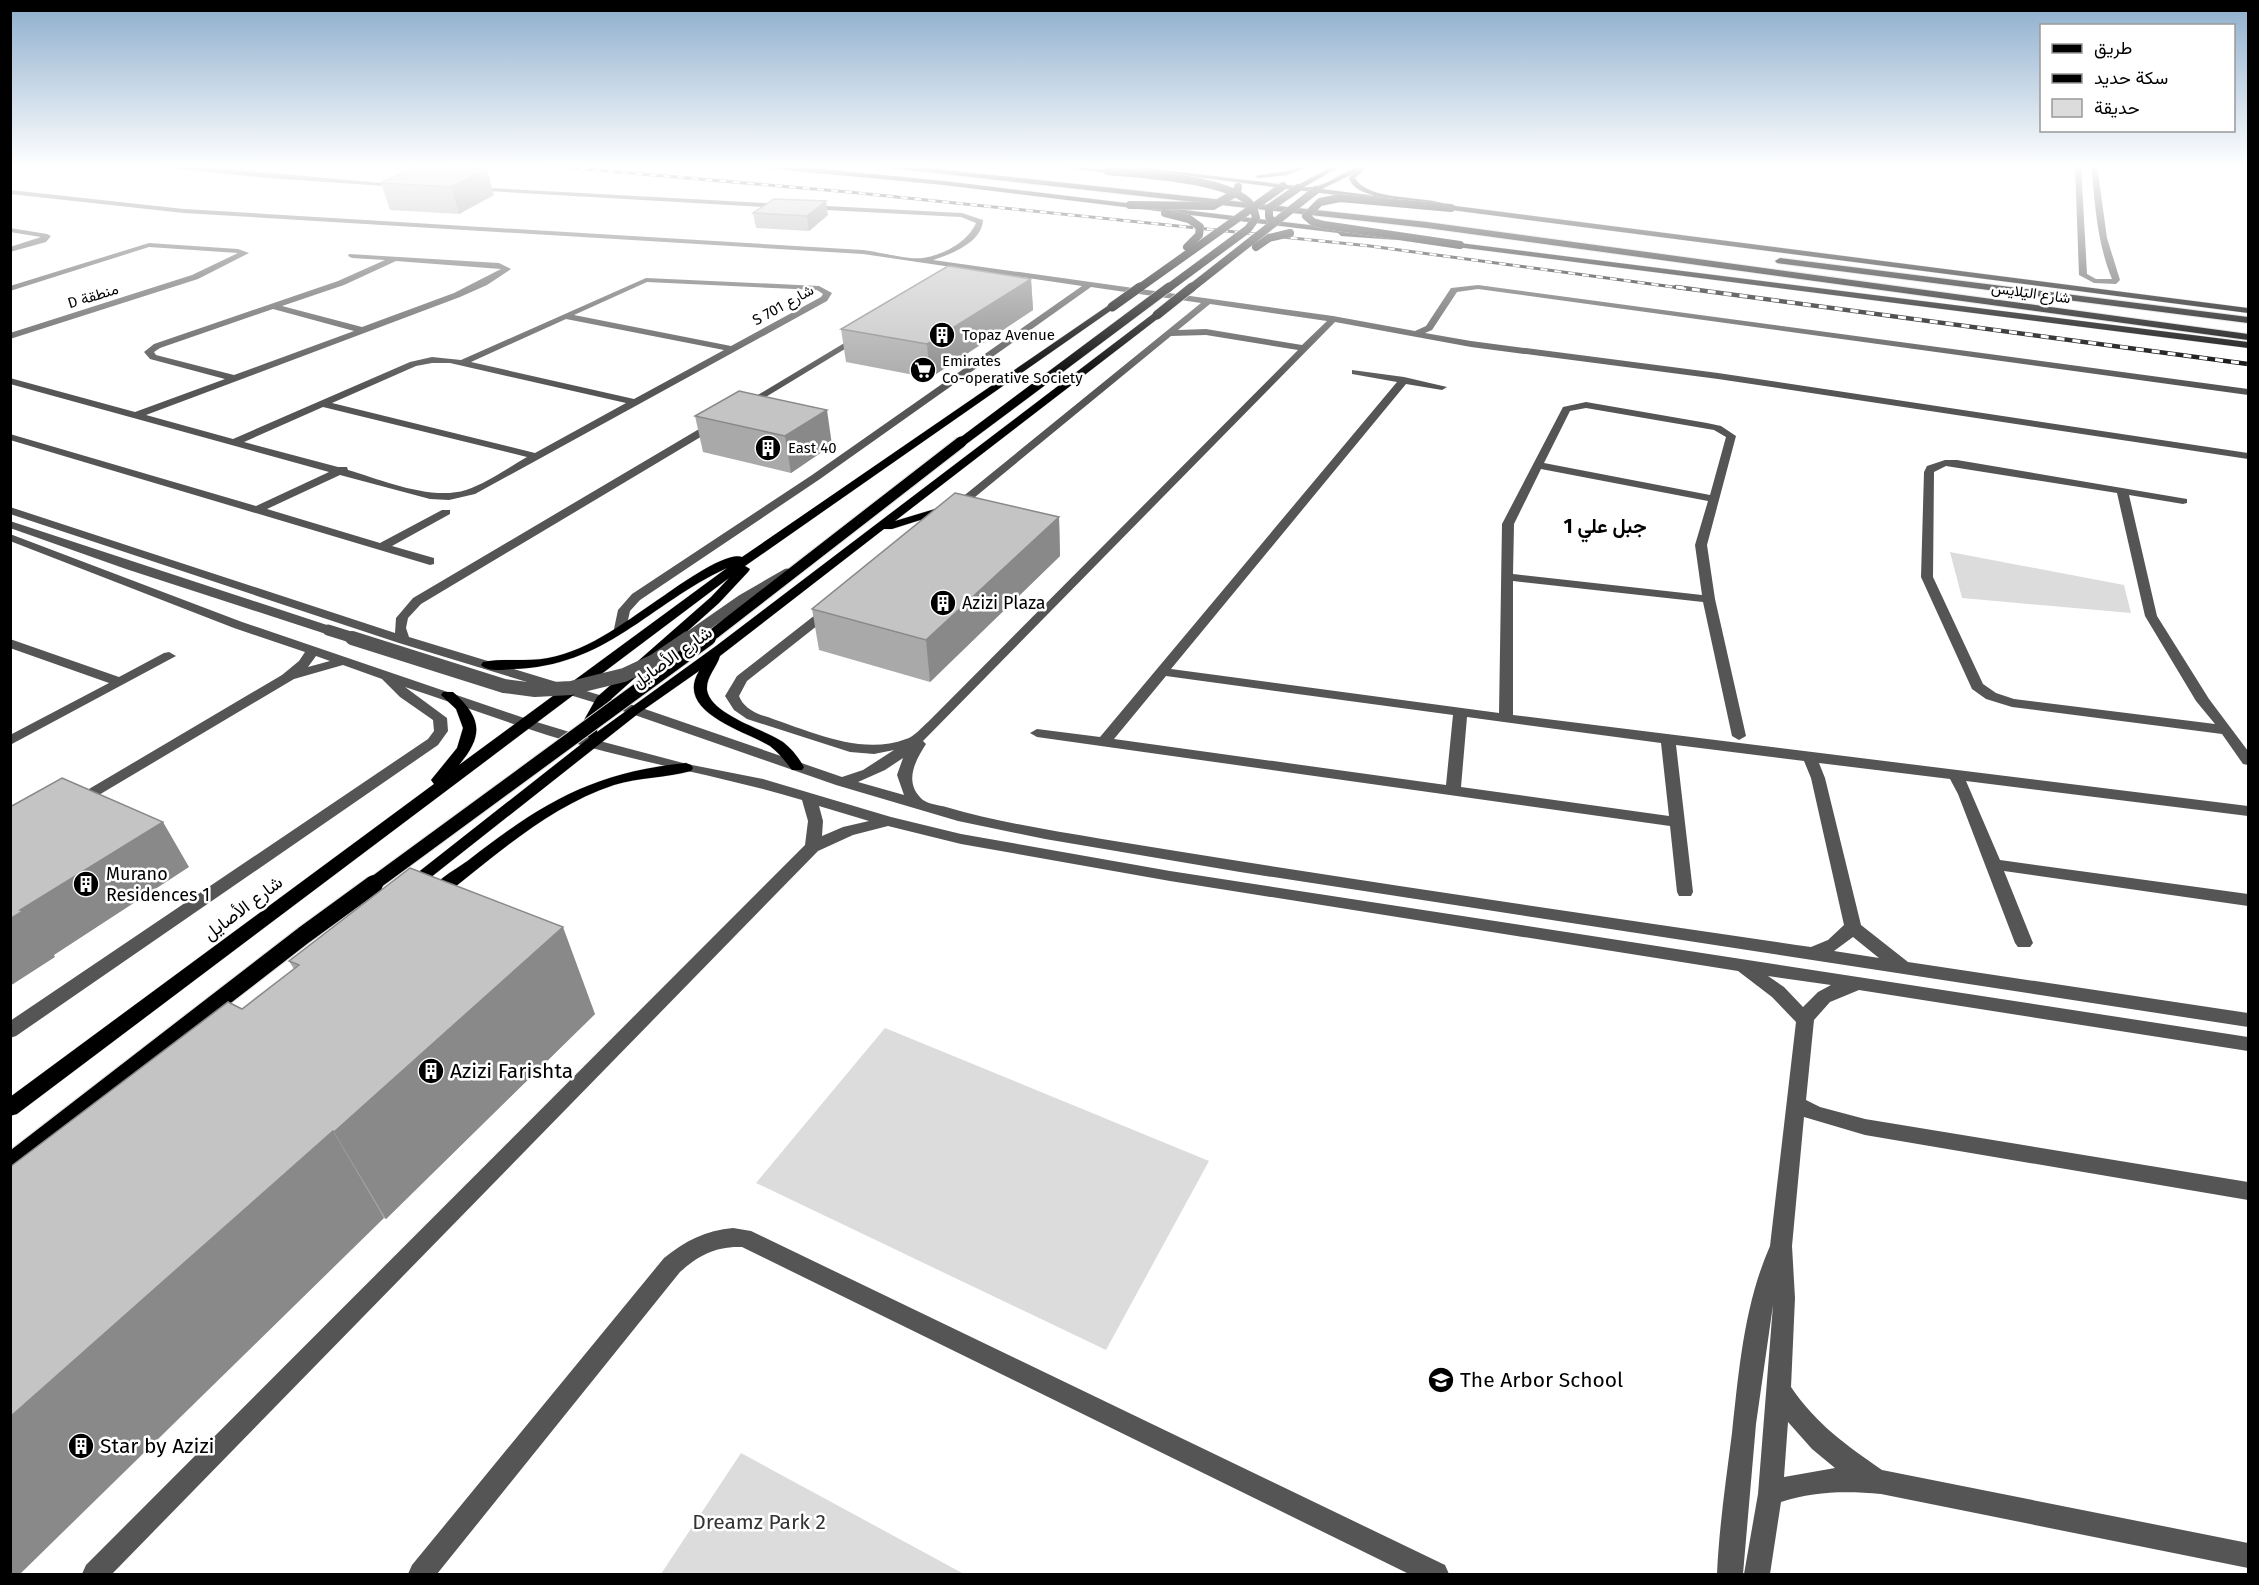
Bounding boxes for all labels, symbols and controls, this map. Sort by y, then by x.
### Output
legend [2040,24,2235,132]
text: طريق [2094,37,2132,59]
text: سكة حديد [2094,67,2168,89]
text: حديقة [2094,97,2140,119]
street label: شارع اليلايس [1990,279,2072,309]
street label: D منطقة [65,280,121,312]
street label: S 701 شارع [749,281,818,331]
building icon: Topaz Avenue [927,320,957,350]
place label: Topaz Avenue [962,326,1055,344]
place label: Emirates Co-operative Society [942,352,1083,387]
supermarket icon: Emirates Co-operative Society [908,355,938,385]
building icon: East 40 [753,433,783,463]
place label: East 40 [788,439,837,457]
district label: جبل علي 1 [1563,514,1647,543]
building icon: Azizi Plaza [928,588,958,618]
place label: Azizi Plaza [962,592,1046,614]
street label: شارع الأصايل [627,621,717,694]
place label: Murano Residences 1 [106,863,210,906]
building icon: Murano Residences 1 [71,869,101,899]
street label: شارع الأصايل [199,871,288,946]
building icon: Azizi Farishta [416,1056,446,1086]
place label: Azizi Farishta [450,1058,573,1084]
school or university icon: The Arbor School [1426,1365,1456,1395]
place label: The Arbor School [1460,1367,1623,1393]
building icon: Star by Azizi [66,1431,96,1461]
place label: Star by Azizi [100,1433,215,1459]
park label: Dreamz Park 2 [692,1509,826,1535]

